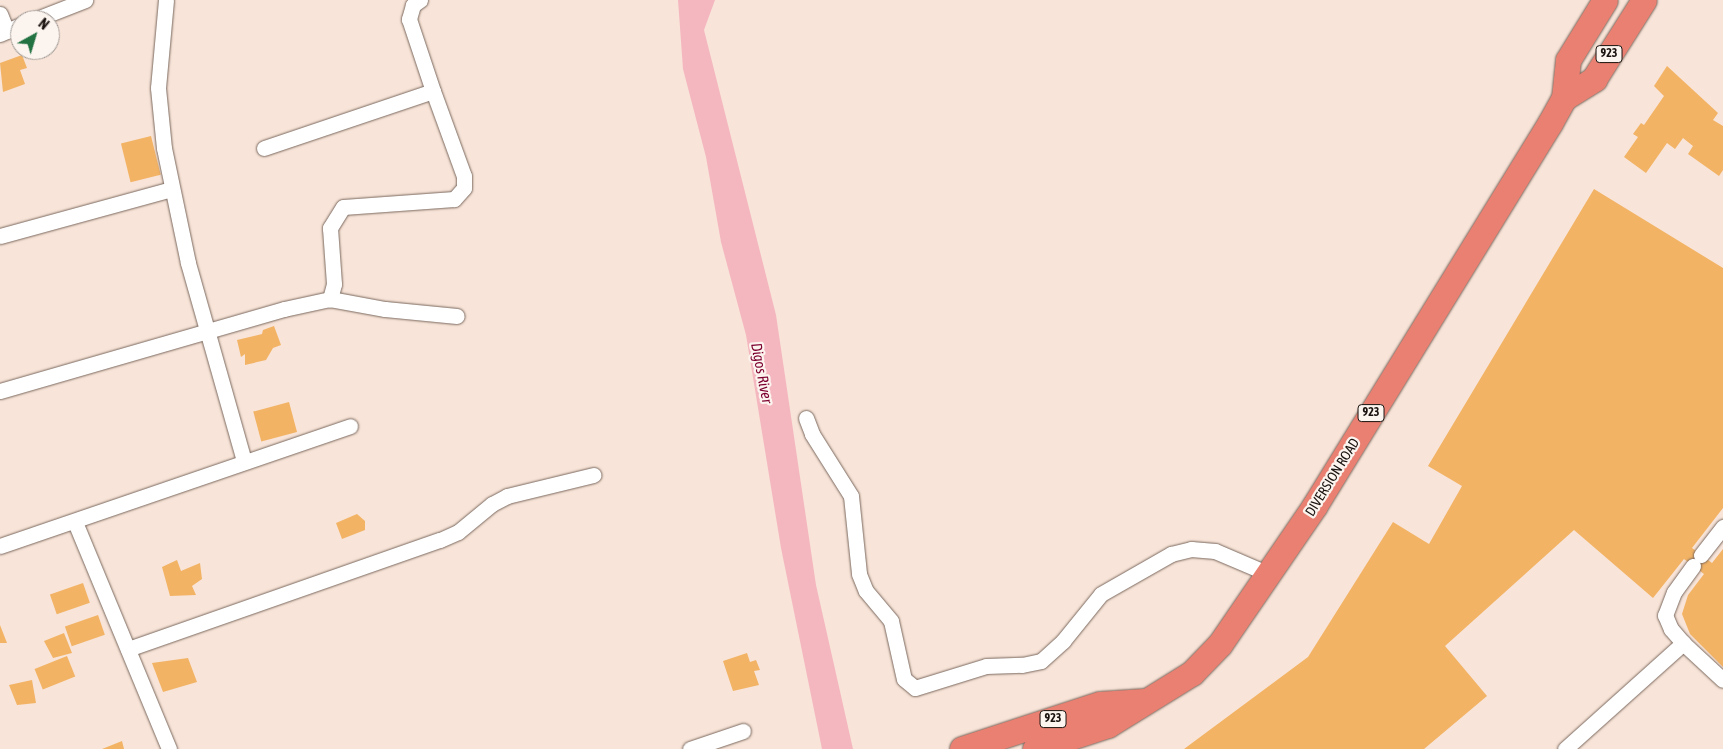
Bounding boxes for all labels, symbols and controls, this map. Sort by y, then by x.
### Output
north arrow [10,10,60,60]
text: N [36,15,52,33]
road number: 923 [1595,44,1623,64]
water label: Digos River [747,341,777,405]
road number: 923 [1357,403,1385,422]
street label: DIVERSION ROAD [1301,435,1363,519]
road number: 923 [1039,710,1067,729]

